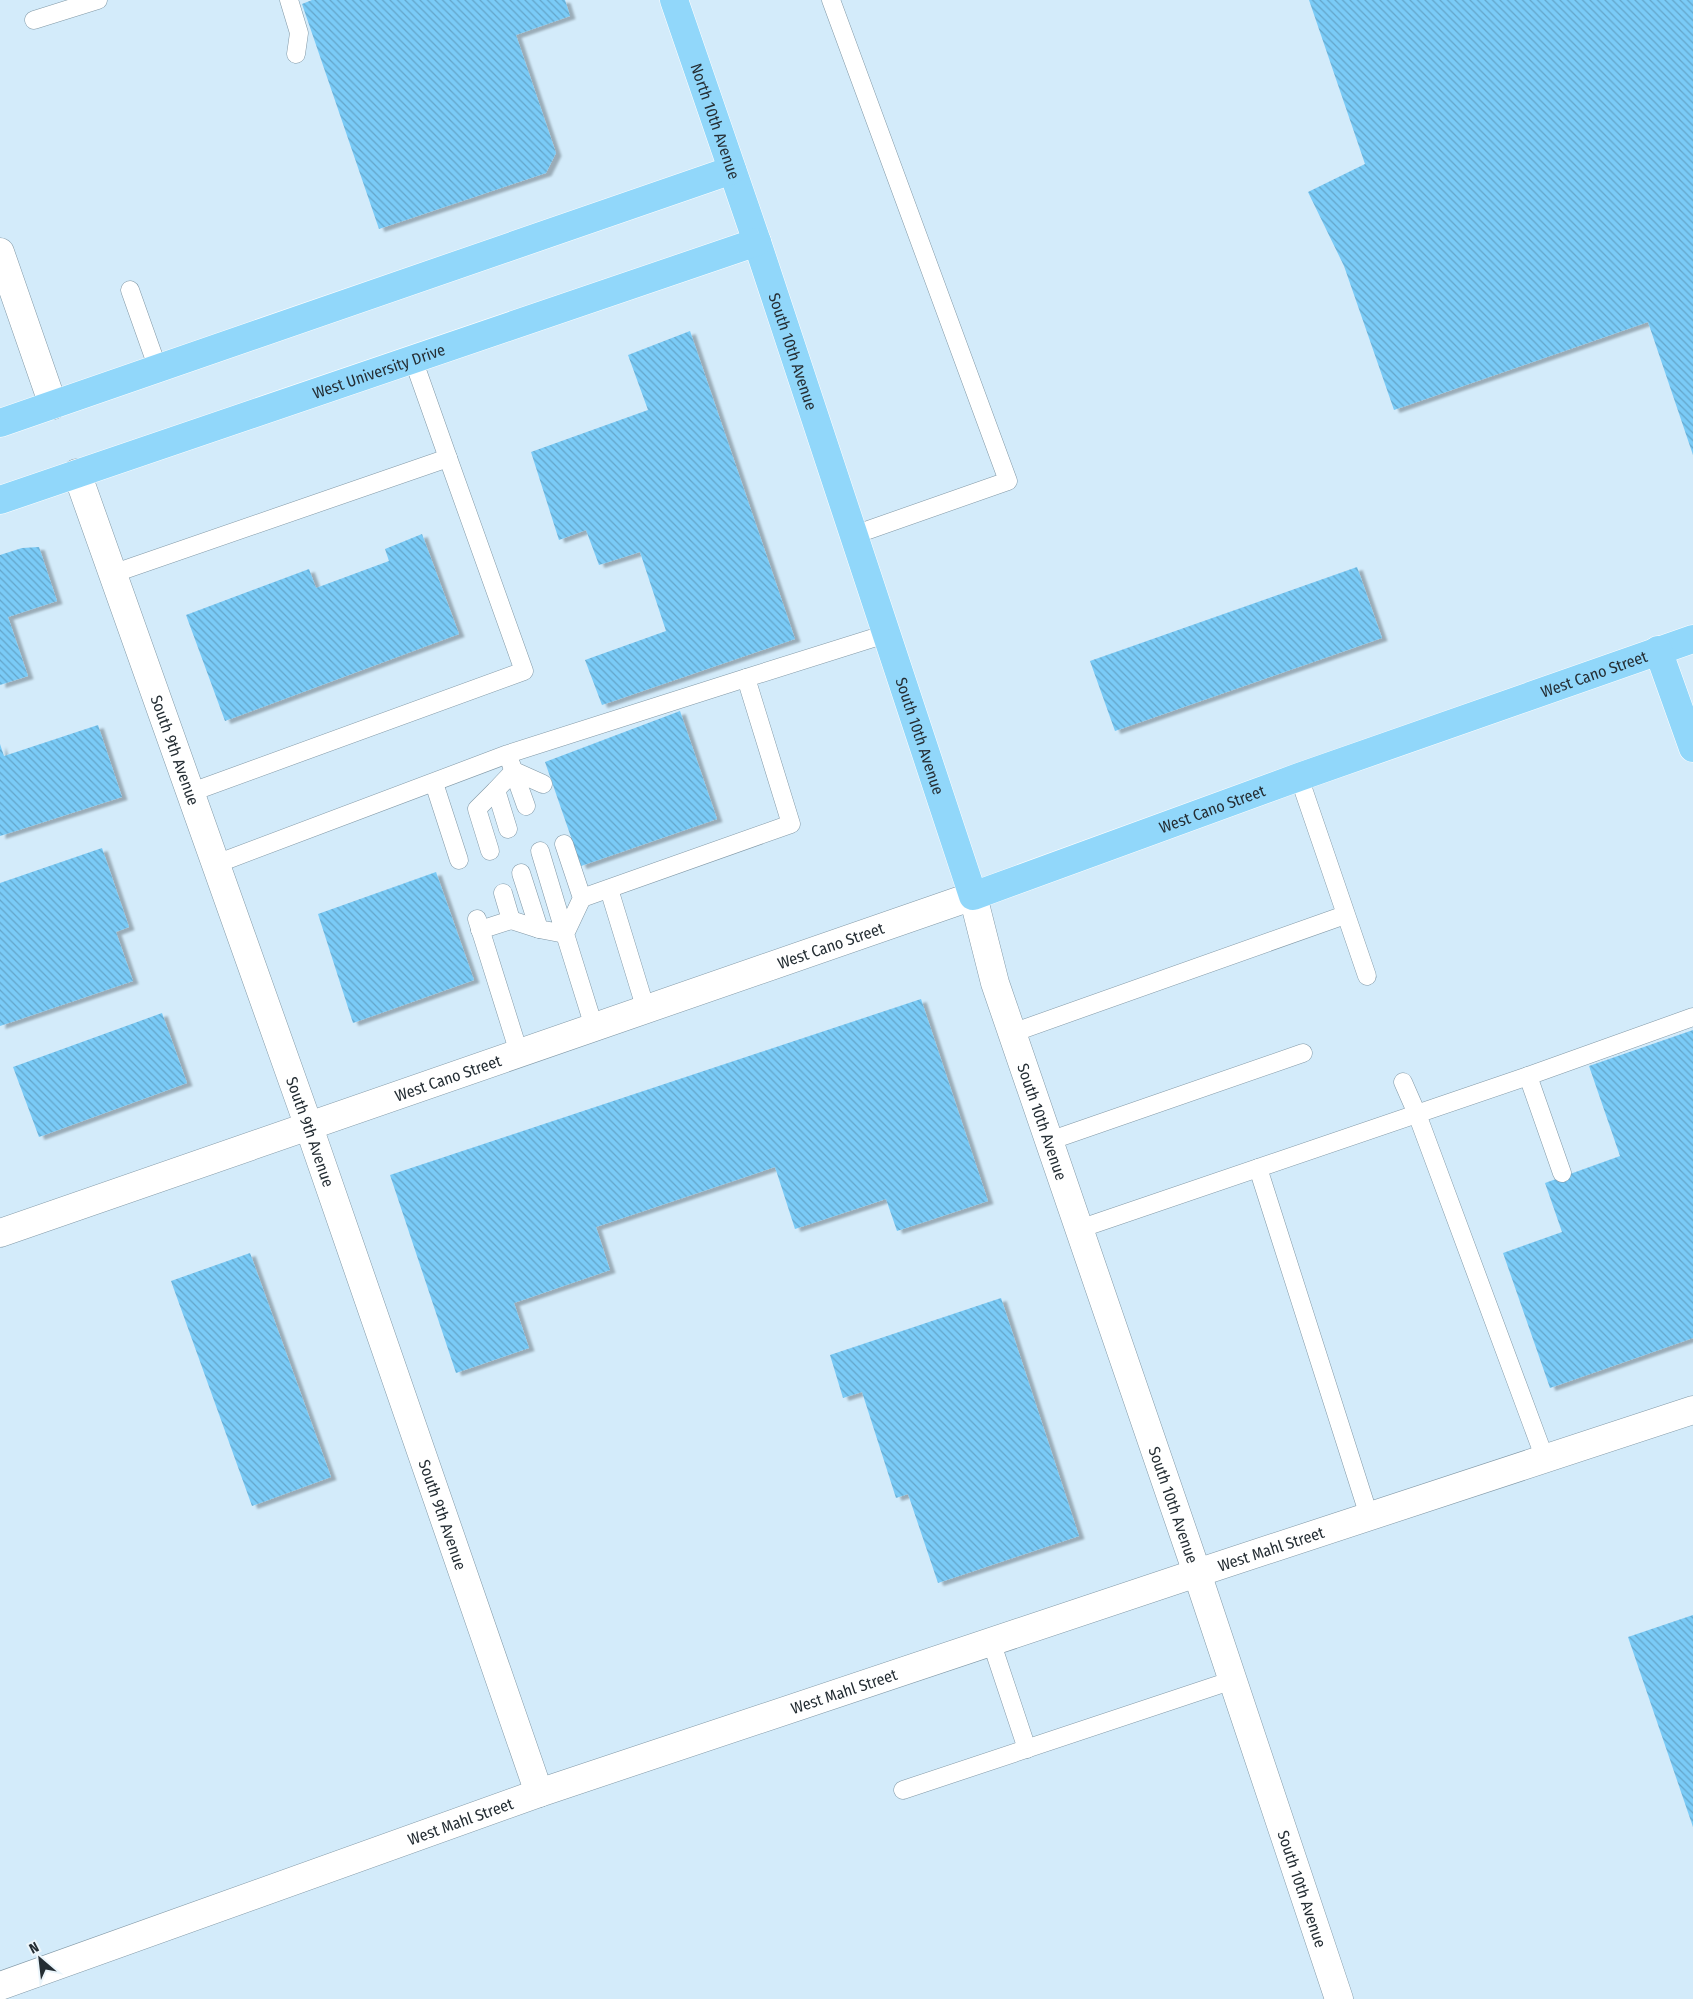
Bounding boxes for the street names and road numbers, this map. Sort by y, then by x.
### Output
street label: North 10th Avenue [687,61,744,182]
street label: South 10th Avenue [765,290,821,412]
street label: West University Drive [310,340,447,402]
street label: West Cano Street [1538,646,1650,701]
street label: South 10th Avenue [892,675,948,797]
street label: South 9th Avenue [147,692,204,808]
street label: West Cano Street [1156,780,1268,837]
street label: West Cano Street [775,918,887,973]
street label: West Cano Street [392,1050,504,1105]
street label: South 10th Avenue [1014,1061,1071,1183]
street label: South 9th Avenue [282,1074,339,1190]
street label: South 10th Avenue [1145,1444,1202,1566]
street label: South 9th Avenue [415,1457,471,1572]
street label: West Mahl Street [1215,1522,1327,1575]
street label: West Mahl Street [788,1664,900,1718]
street label: West Mahl Street [405,1793,516,1849]
street label: South 10th Avenue [1274,1828,1331,1950]

